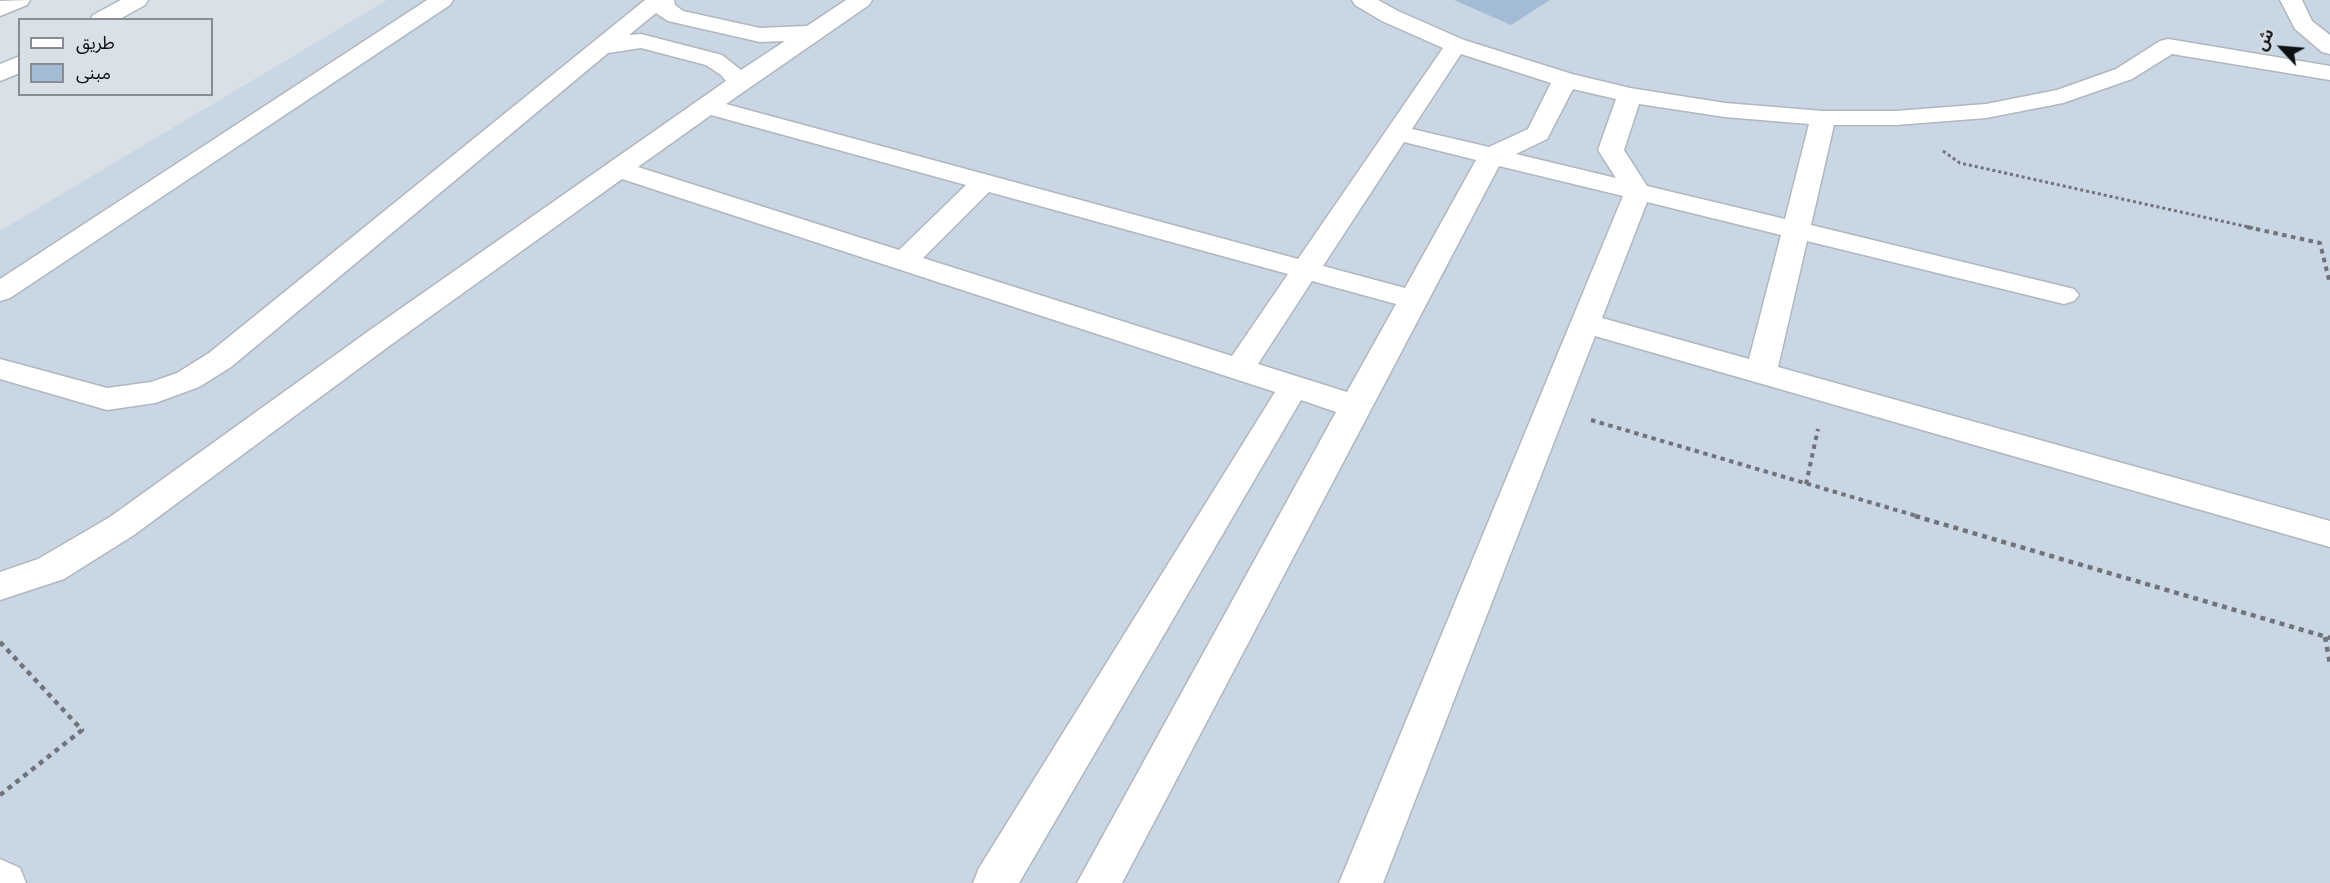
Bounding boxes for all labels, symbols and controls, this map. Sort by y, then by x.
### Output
legend [18,18,213,96]
north arrow [2252,18,2312,78]
text: ش [2252,26,2279,54]
text: طريق [76,33,115,54]
text: مبنى [76,63,111,84]

